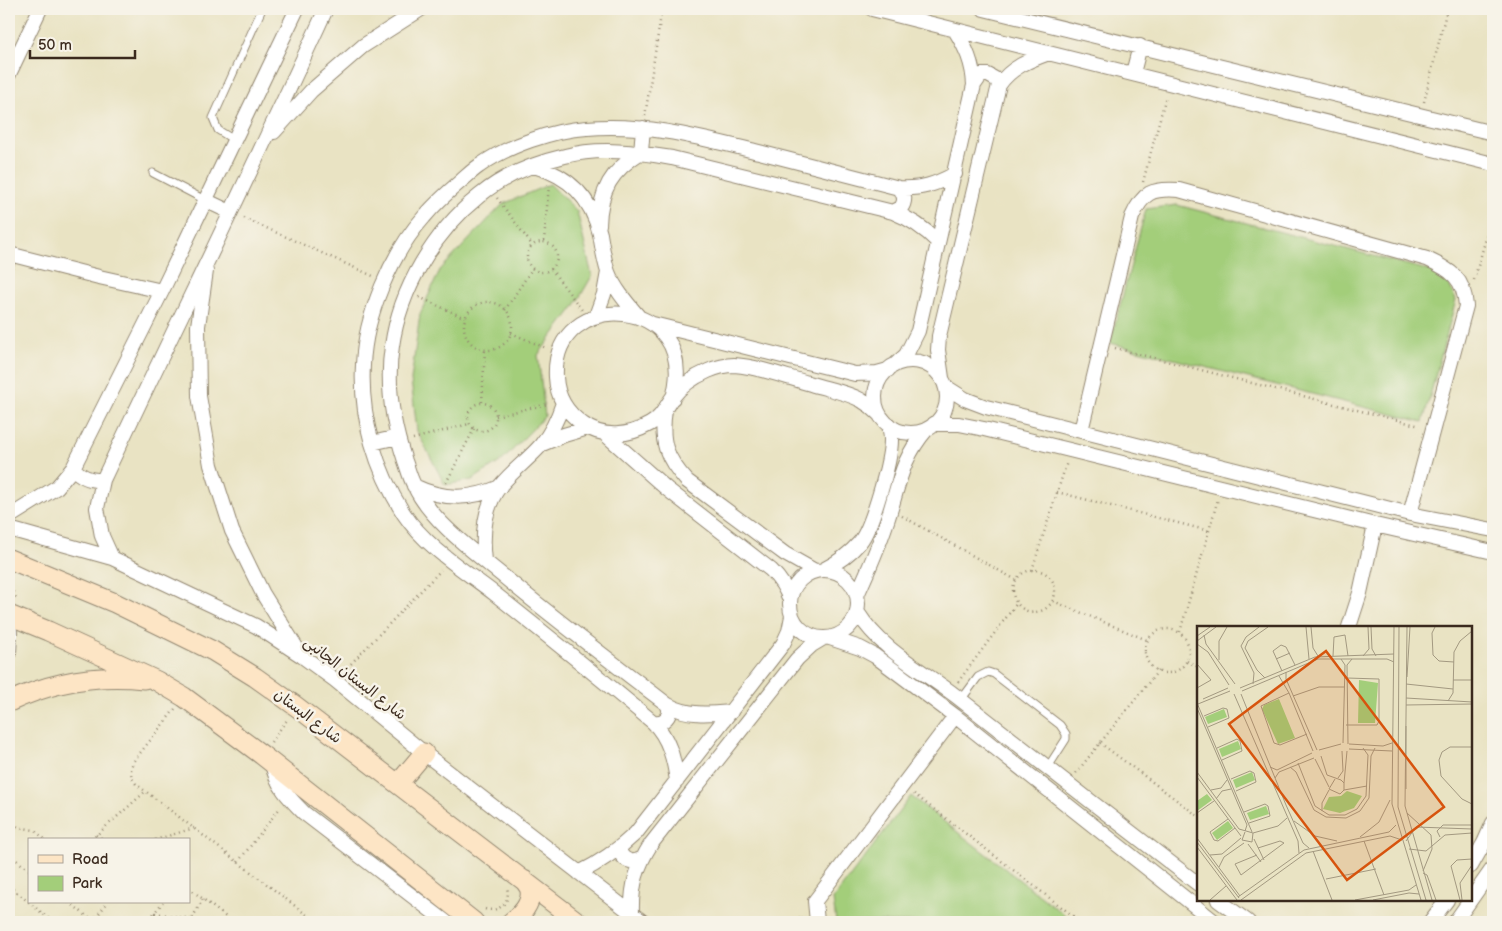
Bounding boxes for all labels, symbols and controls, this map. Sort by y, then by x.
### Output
scale bar [30,28,135,60]
text: 50 m [38,36,72,55]
inset map [1197,626,1472,901]
street label: شارع البستان الجانبى [300,633,410,723]
street label: شارع البستان [271,685,345,747]
legend [28,838,190,904]
text: Road [72,850,108,869]
text: Park [72,874,103,893]

